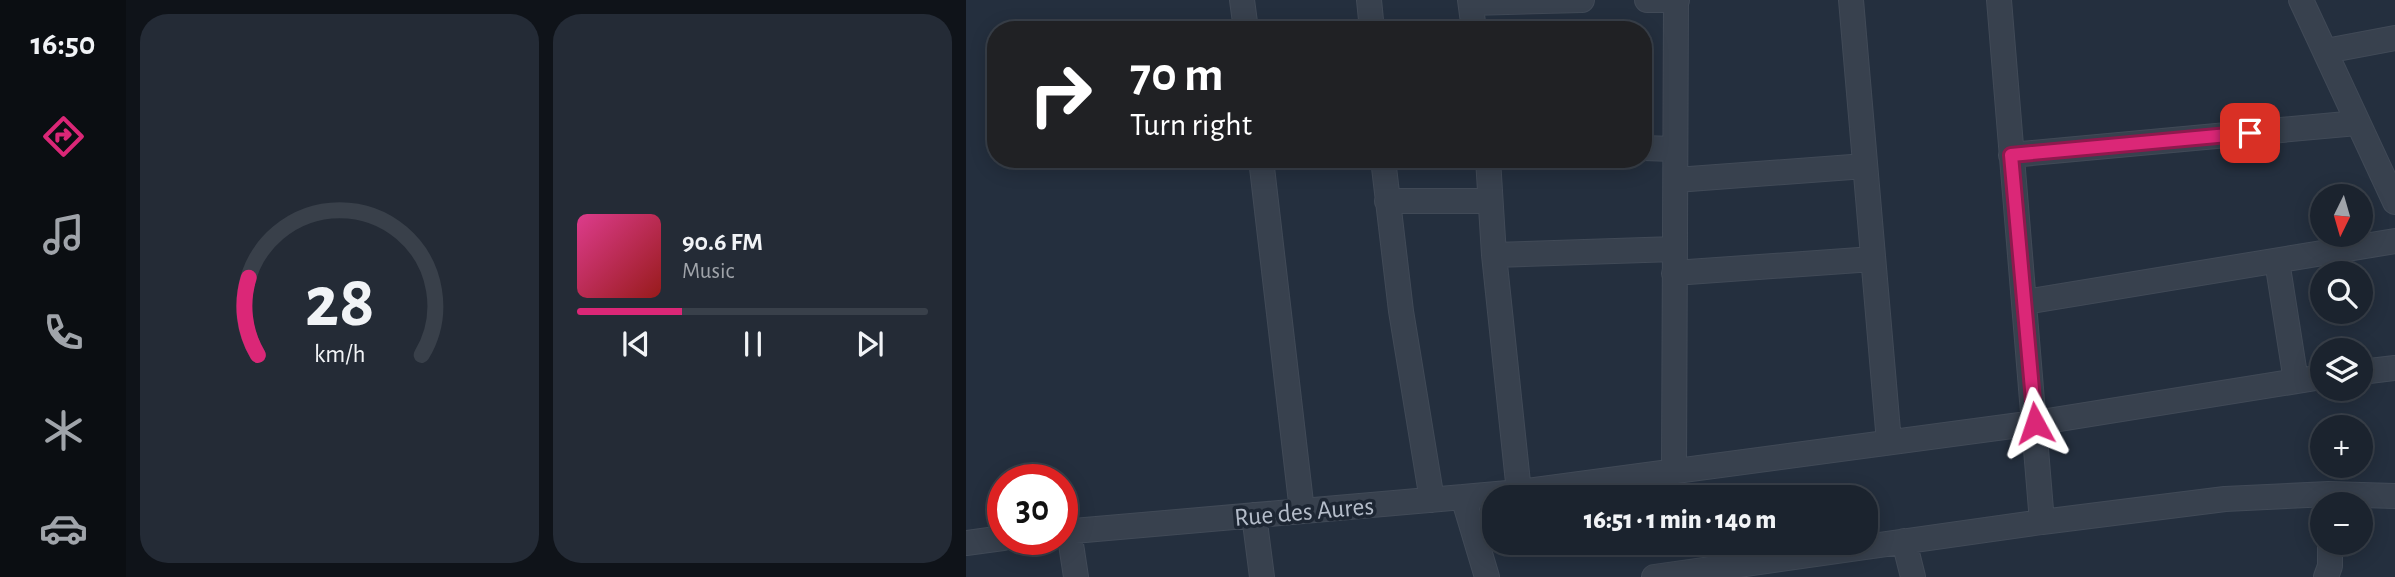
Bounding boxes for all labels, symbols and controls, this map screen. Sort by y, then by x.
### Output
text: 16:50 [31,28,95,60]
icon: right [1015,49,1106,140]
text: 70 m [1130,51,1224,100]
pin [2220,103,2280,163]
text: Turn right [1130,109,1252,141]
icon: directions [39,112,88,161]
icon: arrive [2231,114,2269,152]
north arrow [2310,184,2373,247]
map controls [2310,184,2373,555]
icon: music [39,210,88,259]
text: 90.6 FM [682,229,763,255]
text: Music [682,260,734,283]
button: search [2310,261,2373,324]
text: 28 [304,267,375,340]
icon: phone [39,308,88,357]
icon: previous [617,325,655,363]
icon: pause [734,325,772,363]
icon: next [851,325,889,363]
button: layers [2310,338,2373,401]
text: km/h [314,341,365,366]
position arrow [1998,386,2072,460]
icon: climate [39,406,88,455]
button: + [2310,415,2373,478]
speed limit sign: 30 [987,464,1078,555]
button: − [2310,492,2373,555]
street label: Rue des Aures [1233,493,1375,531]
icon: car [39,504,88,553]
text: 16:51 · 1 min · 140 m [1584,507,1776,533]

